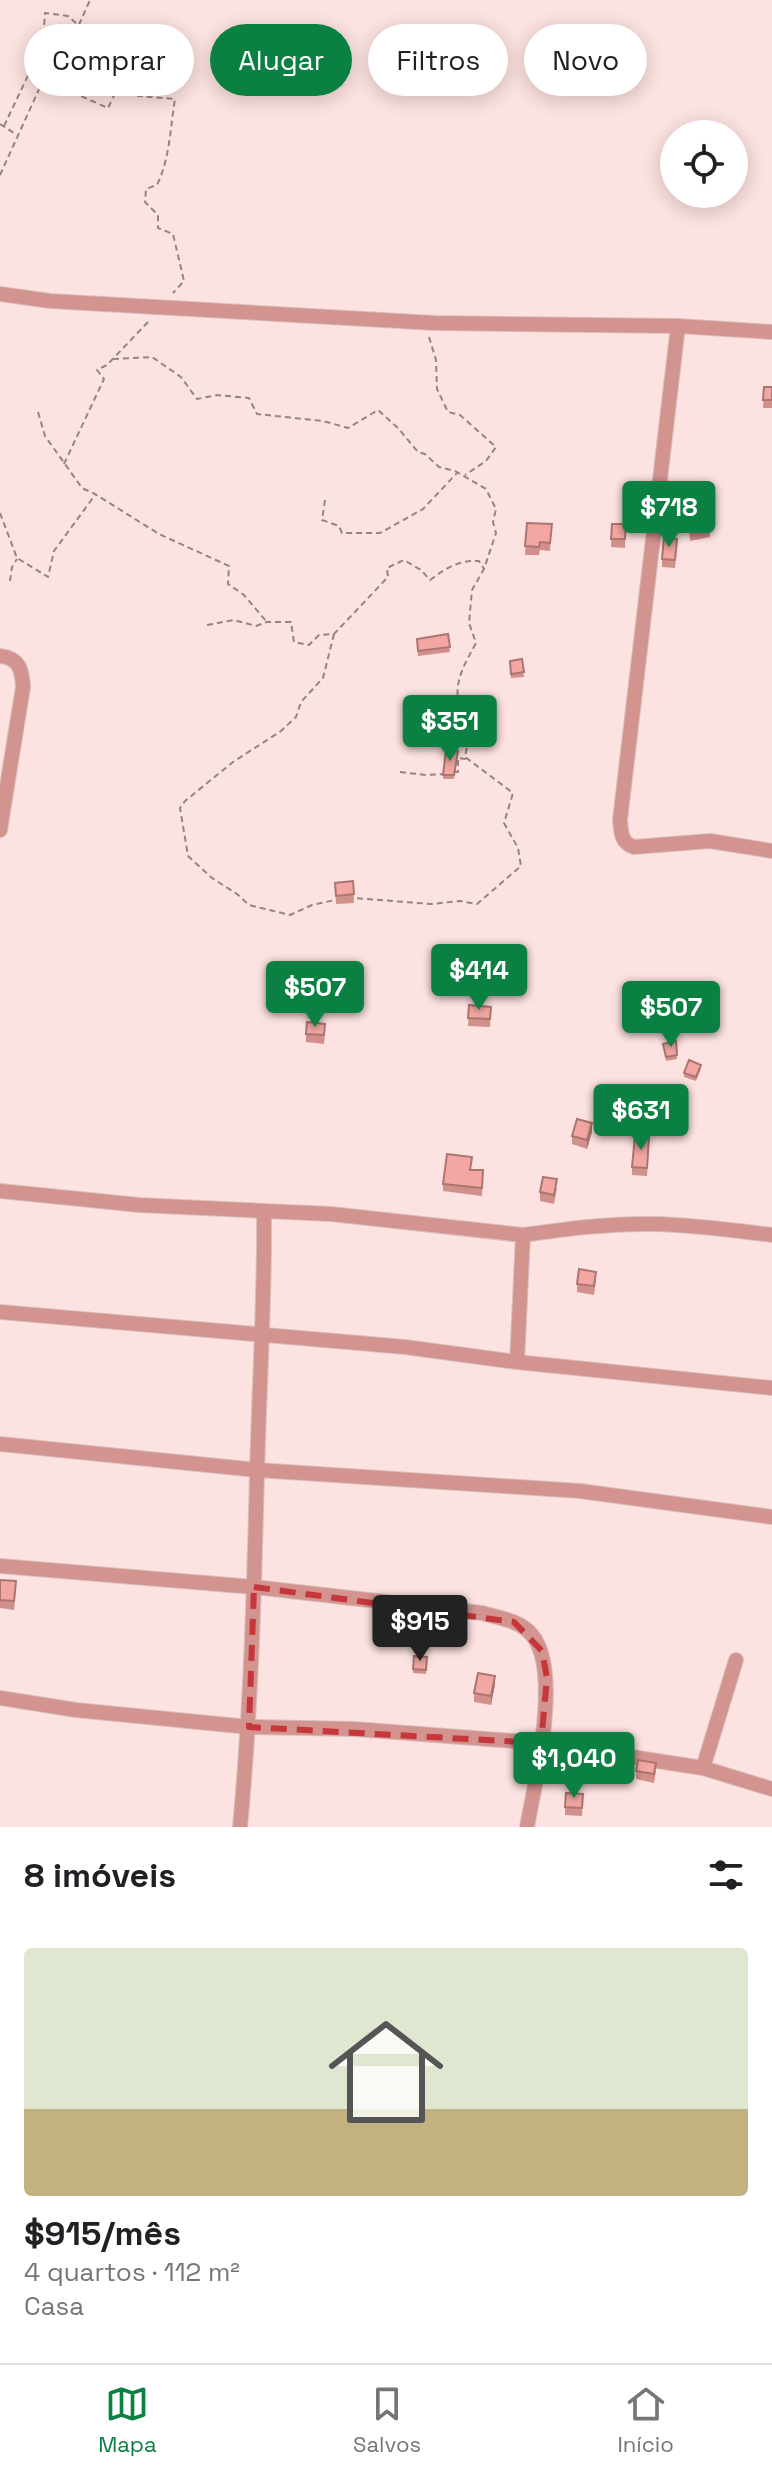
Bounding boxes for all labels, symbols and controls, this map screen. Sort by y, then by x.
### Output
chip: Comprar [24,24,194,96]
chip: Alugar [210,24,352,96]
chip: Filtros [368,24,508,96]
chip: Novo [524,24,647,96]
map controls [660,120,748,208]
button: locate [660,120,748,208]
pin: $718 [622,481,716,549]
text: $718 [640,490,698,524]
pin: $351 [403,695,497,763]
text: $351 [421,704,479,738]
pin: $414 [432,944,526,1012]
text: $414 [449,953,509,987]
pin: $507 [268,961,362,1029]
text: $507 [284,970,346,1004]
pin: $507 [624,981,718,1049]
text: $507 [640,990,702,1024]
pin: $631 [594,1084,688,1152]
text: $631 [612,1093,670,1127]
pin: $915 [373,1595,467,1663]
text: $915 [390,1604,450,1638]
pin: $1,040 [509,1732,639,1800]
text: $1,040 [531,1741,617,1775]
icon: filters [704,1853,748,1897]
text: 8 imóveis [24,1854,176,1897]
icon: home [314,2000,458,2144]
text: $915/mês [24,2212,181,2255]
text: 4 quartos · 112 m² [24,2255,240,2289]
text: Casa [24,2289,84,2323]
tab: Mapa [98,2382,157,2458]
tab: Salvos [353,2382,421,2458]
tab: Início [617,2382,674,2458]

